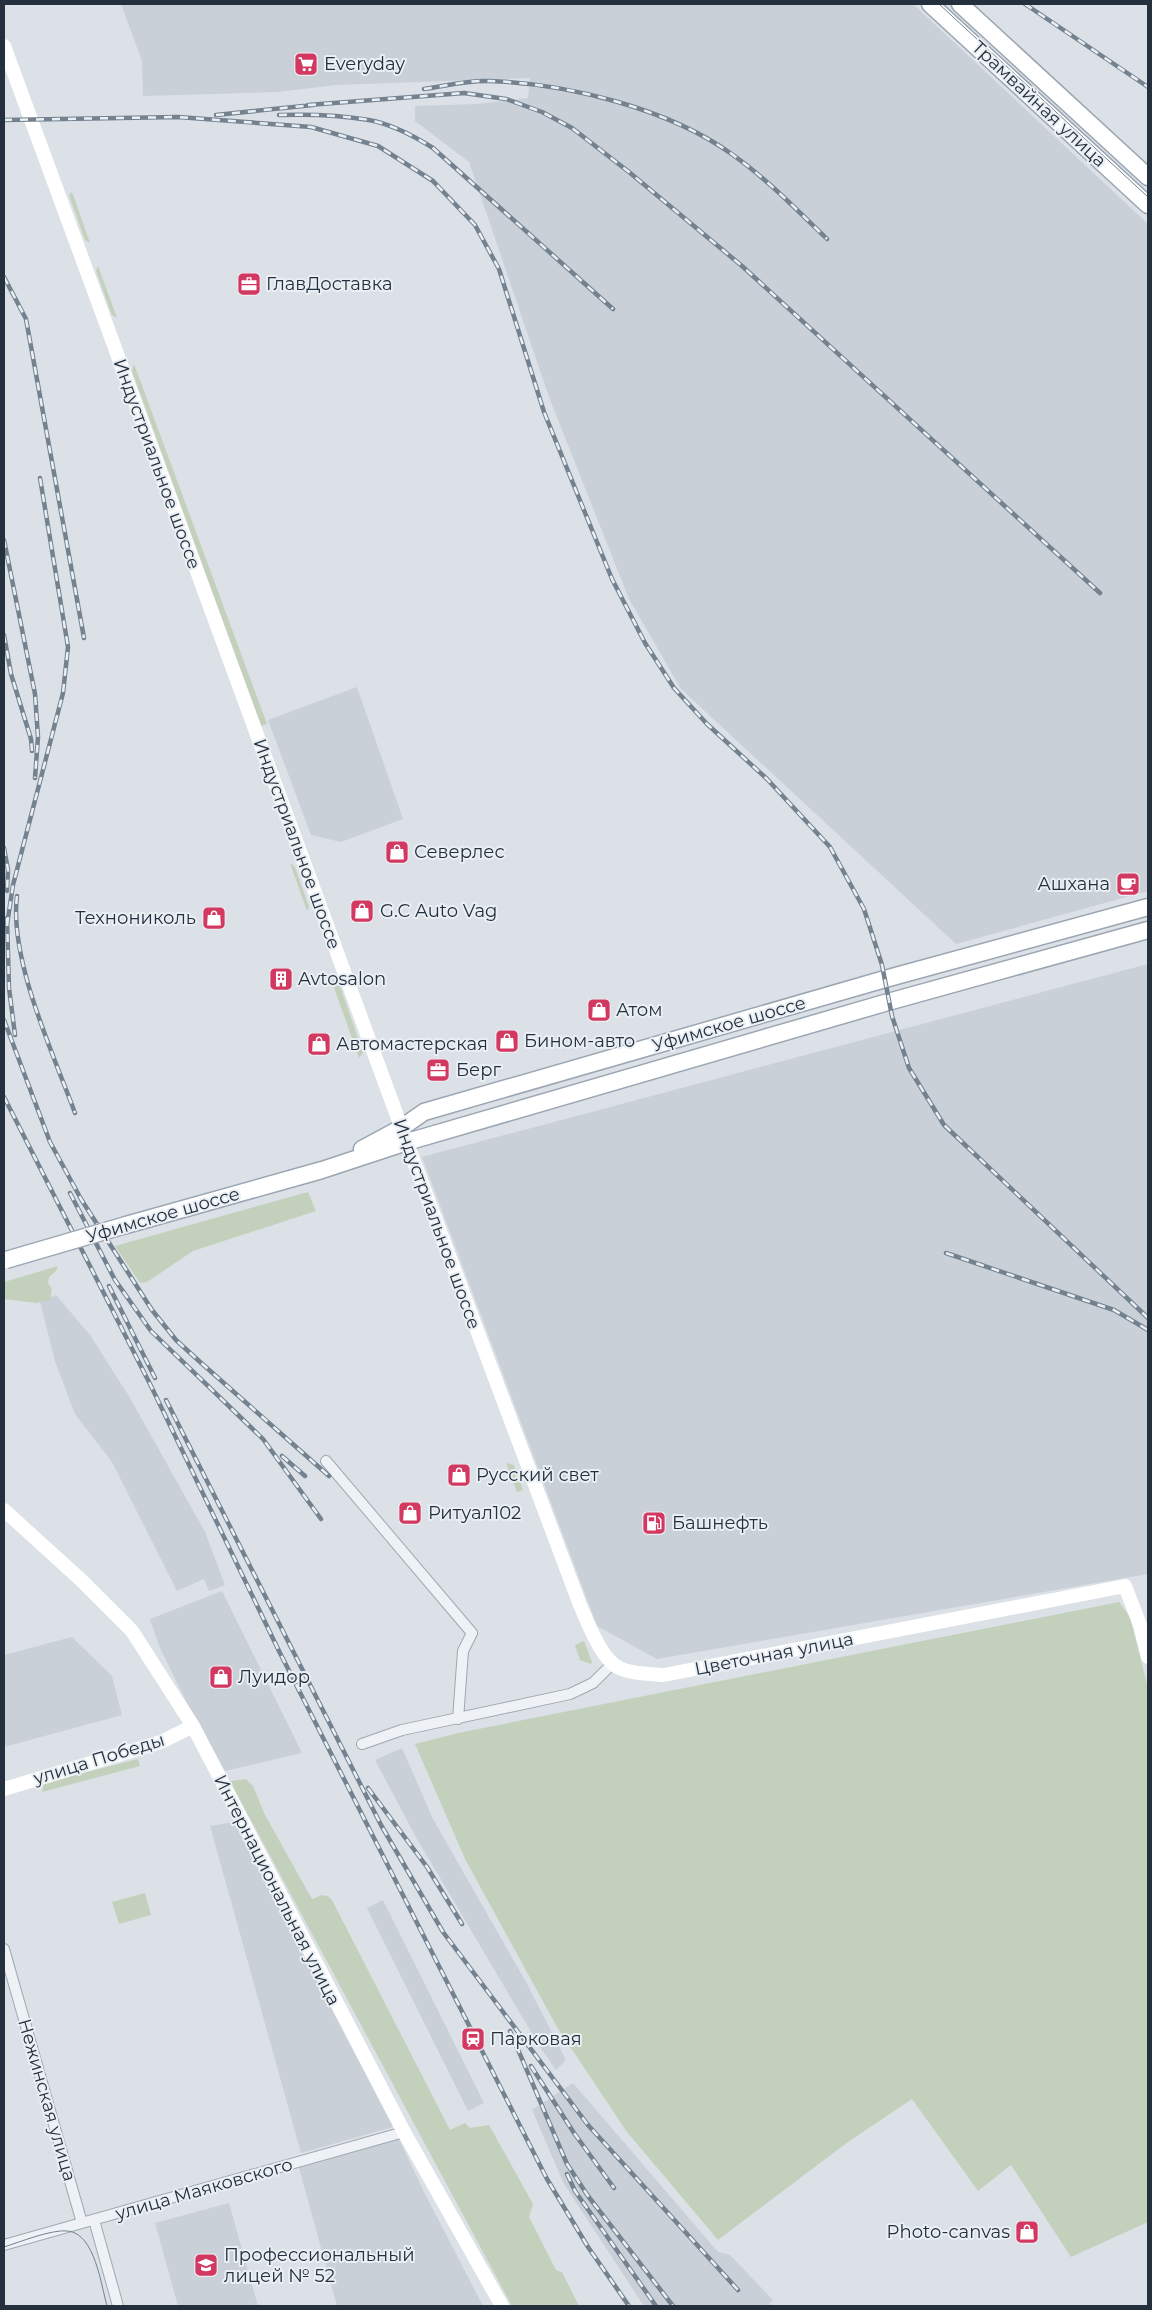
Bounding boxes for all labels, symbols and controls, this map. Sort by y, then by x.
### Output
street label: Трамвайная улица [967,36,1111,172]
supermarket icon: Everyday [293,51,319,77]
place label: Everyday [324,53,405,75]
office icon: ГлавДоставка [236,271,262,297]
place label: ГлавДоставка [266,273,392,295]
street label: Индустриальное шоссе [109,356,205,572]
street label: Индустриальное шоссе [249,736,345,952]
shop icon: Северлес [384,839,410,865]
place label: Северлес [414,841,505,863]
cafe icon: Ашхана [1115,871,1141,897]
place label: Ашхана [1037,873,1110,895]
shop icon: G.C Auto Vag [349,898,375,924]
place label: G.C Auto Vag [380,900,497,922]
shop icon: Технониколь [201,905,227,931]
place label: Технониколь [75,907,196,929]
building icon: Avtosalon [268,966,294,992]
place label: Avtosalon [298,968,386,990]
street label: Уфимское шоссе [650,992,808,1056]
shop icon: Атом [586,997,612,1023]
place label: Атом [616,999,662,1021]
shop icon: Бином-авто [494,1028,520,1054]
place label: Бином-авто [524,1030,635,1052]
shop icon: Автомастерская [306,1031,332,1057]
place label: Автомастерская [336,1033,488,1055]
office icon: Берг [425,1057,451,1083]
place label: Берг [456,1059,502,1081]
street label: Индустриальное шоссе [389,1116,485,1332]
street label: Уфимское шоссе [84,1183,242,1247]
shop icon: Русский свет [446,1462,472,1488]
place label: Русский свет [476,1464,599,1486]
shop icon: Ритуал102 [397,1500,423,1526]
place label: Ритуал102 [428,1502,521,1524]
fuel station icon: Башнефть [641,1510,667,1536]
place label: Башнефть [672,1512,768,1534]
street label: Цветочная улица [693,1628,855,1680]
shop icon: Луидор [208,1664,234,1690]
place label: Луидор [238,1666,310,1688]
street label: улица Победы [30,1729,167,1790]
street label: Интернациональная улица [209,1771,345,2009]
street label: Нежинская улица [13,2016,81,2184]
station icon: Парковая [460,2026,486,2052]
place label: Парковая [490,2028,582,2050]
street label: улица Маяковского [112,2153,295,2225]
shop icon: Photo-canvas [1014,2219,1040,2245]
place label: Photo-canvas [887,2221,1010,2243]
place label: Профессиональный лицей № 52 [224,2244,415,2287]
school or university icon: Профессиональный лицей № 52 [193,2252,219,2278]

